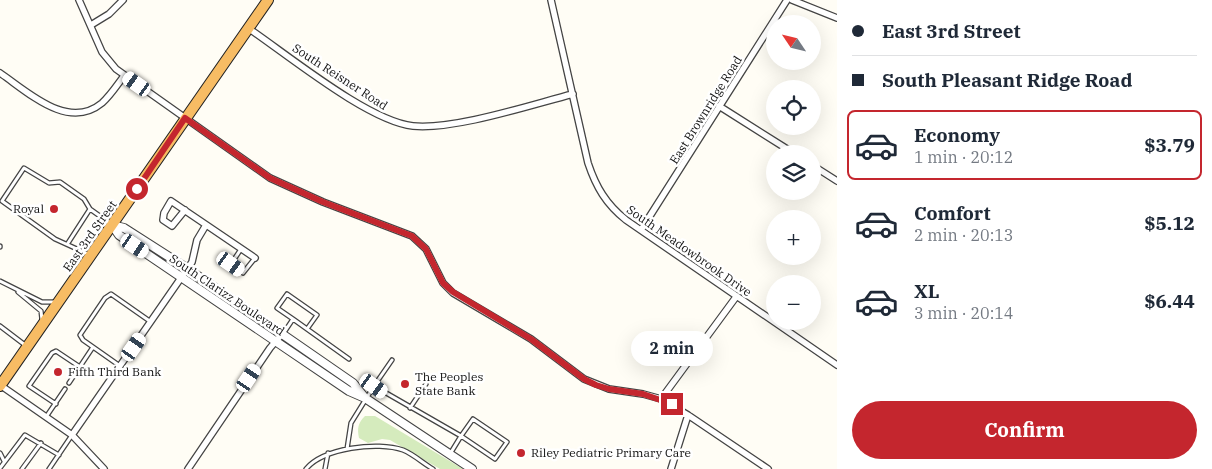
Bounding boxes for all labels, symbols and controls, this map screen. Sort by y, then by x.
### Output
north arrow [766,15,821,70]
map controls [766,15,821,330]
text: East 3rd Street [882,19,1021,43]
street label: South Reisner Road [290,40,391,113]
street label: East Brownridge Road [666,53,745,167]
text: South Pleasant Ridge Road [882,68,1132,92]
car [120,69,153,99]
button: locate [766,80,821,135]
icon: car [854,123,899,168]
text: Economy [914,123,1000,147]
text: $3.79 [1144,133,1195,157]
button: layers [766,145,821,200]
text: 1 min · 20:12 [914,147,1013,167]
route start [126,178,148,200]
street label: East 3rd Street [60,197,120,274]
place label: Royal [13,201,44,216]
icon: car [854,201,899,246]
text: Comfort [914,201,991,225]
street label: South Meadowbrook Drive [624,202,755,299]
marker: Royal [48,203,60,215]
button: + [766,210,821,265]
text: $5.12 [1144,211,1195,235]
text: 2 min · 20:13 [914,225,1013,245]
car [118,231,151,261]
car [214,249,247,279]
street label: South Clarizz Boulevard [167,250,288,339]
button: − [766,275,821,330]
icon: car [854,279,899,324]
text: XL [914,279,940,303]
text: $6.44 [1144,289,1195,313]
text: 3 min · 20:14 [914,303,1013,323]
car [119,330,148,364]
callout: 2 min [631,332,713,366]
text: 2 min [650,338,694,358]
car [234,361,263,395]
place label: Fifth Third Bank [68,364,161,379]
marker: Fifth Third Bank [52,366,64,378]
place label: The Peoples State Bank [415,369,483,398]
car [357,371,390,401]
marker: The Peoples State Bank [399,378,411,390]
route end [661,393,683,415]
button: Confirm [852,401,1197,459]
place label: Riley Pediatric Primary Care [531,445,691,460]
marker: Riley Pediatric Primary Care [515,447,527,459]

